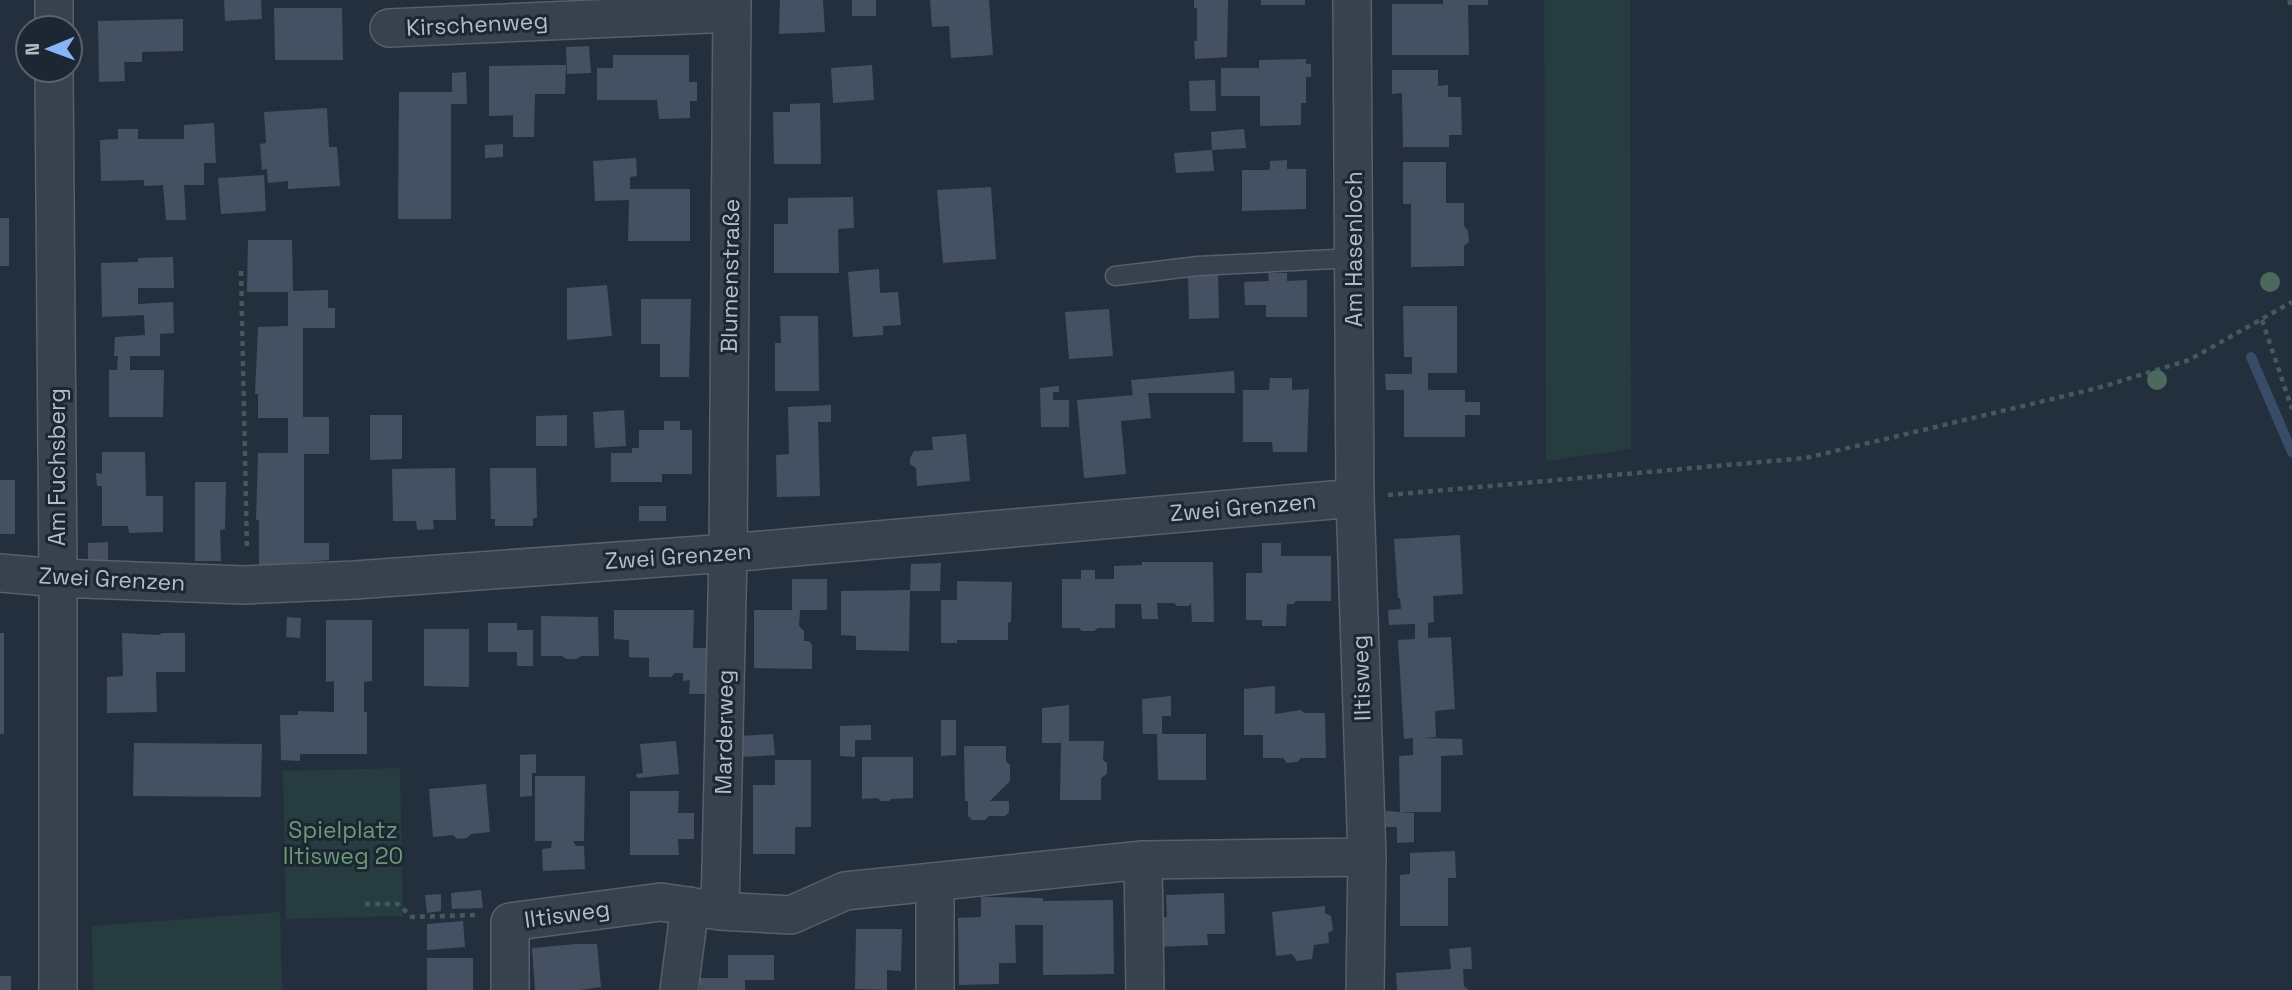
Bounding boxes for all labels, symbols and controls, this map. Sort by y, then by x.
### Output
street label: Kirschenweg [405,5,549,43]
north arrow [14,14,84,84]
text: N [20,43,45,56]
street label: Am Hasenloch [1339,171,1369,327]
street label: Blumenstraße [714,199,746,353]
street label: Am Fuchsberg [42,388,72,546]
street label: Zwei Grenzen [1169,486,1317,528]
street label: Zwei Grenzen [604,536,752,576]
street label: Zwei Grenzen [38,560,186,598]
street label: Iltisweg [1345,635,1377,721]
street label: Marderweg [708,669,740,795]
park label: Spielplatz Iltisweg 20 [283,815,403,871]
street label: Iltisweg [522,893,612,935]

